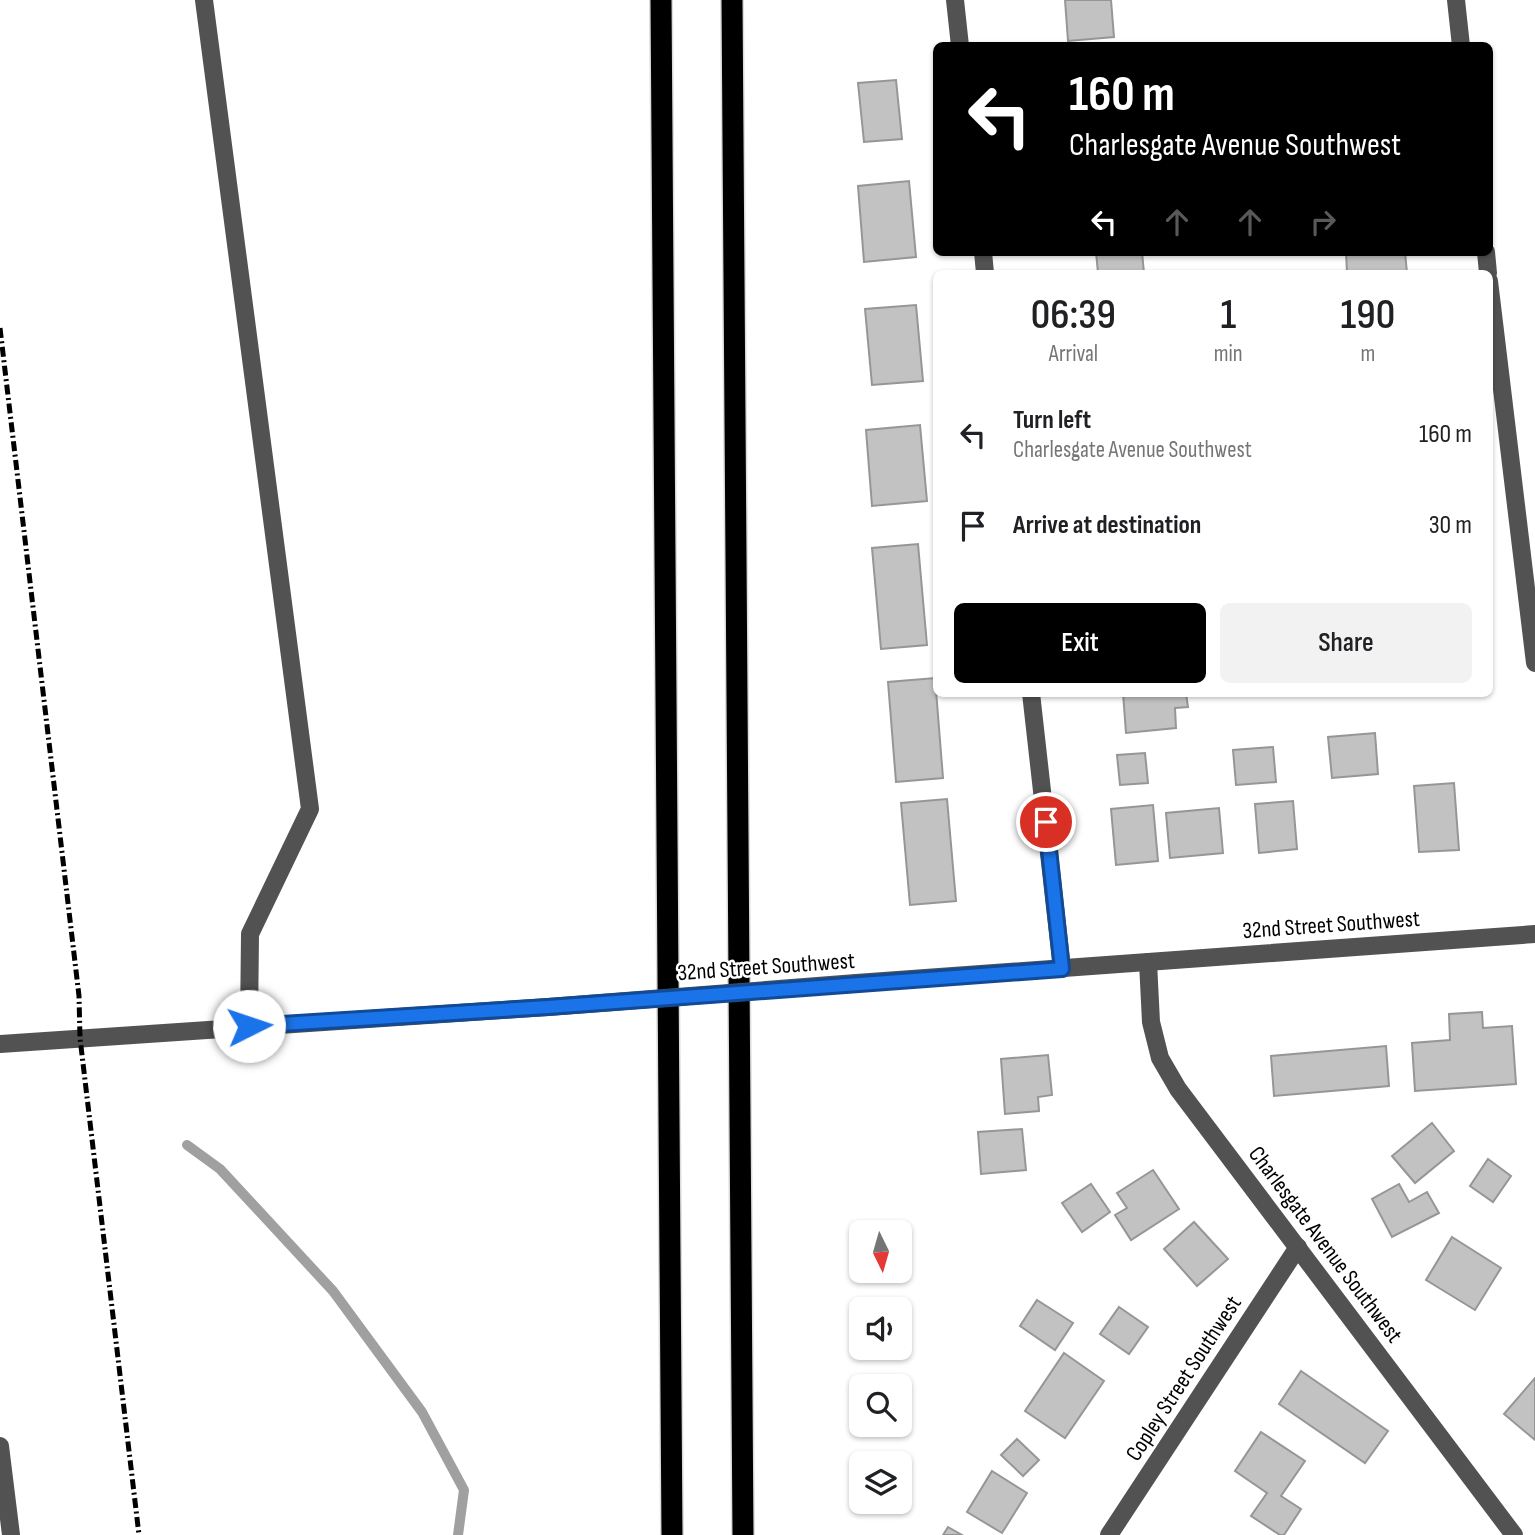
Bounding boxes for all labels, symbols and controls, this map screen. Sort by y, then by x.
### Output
text: 160 m [1069,66,1175,125]
icon: left [954,70,1045,161]
text: Charlesgate Avenue Southwest [1069,126,1401,165]
icon: left [1085,203,1123,241]
icon: ahead [1158,203,1196,241]
icon: ahead [1231,203,1269,241]
icon: right [1304,203,1342,241]
text: 06:39 [1031,290,1116,341]
text: 1 [1220,290,1236,341]
text: 190 [1341,290,1395,341]
text: Arrival [1049,340,1098,368]
text: min [1214,340,1243,368]
text: m [1360,340,1375,368]
text: Turn left [1013,405,1091,436]
icon: left [954,416,992,454]
text: 160 m [1419,419,1472,450]
text: Charlesgate Avenue Southwest [1013,436,1252,464]
icon: arrive [954,507,992,545]
text: Arrive at destination [1013,510,1201,541]
text: 30 m [1429,510,1472,541]
button: Exit [954,603,1206,683]
button: Share [1220,603,1472,683]
pin [1016,792,1076,852]
icon: arrive [1027,803,1065,841]
street label: 32nd Street Southwest [1242,905,1421,945]
street label: 32nd Street Southwest [677,947,856,987]
position arrow [212,989,286,1063]
street label: Charlesgate Avenue Southwest [1242,1141,1408,1348]
north arrow [849,1220,912,1283]
map controls [849,1220,912,1514]
street label: Copley Street Southwest [1120,1291,1248,1466]
button: sound [849,1297,912,1360]
button: search [849,1374,912,1437]
button: layers [849,1451,912,1514]

